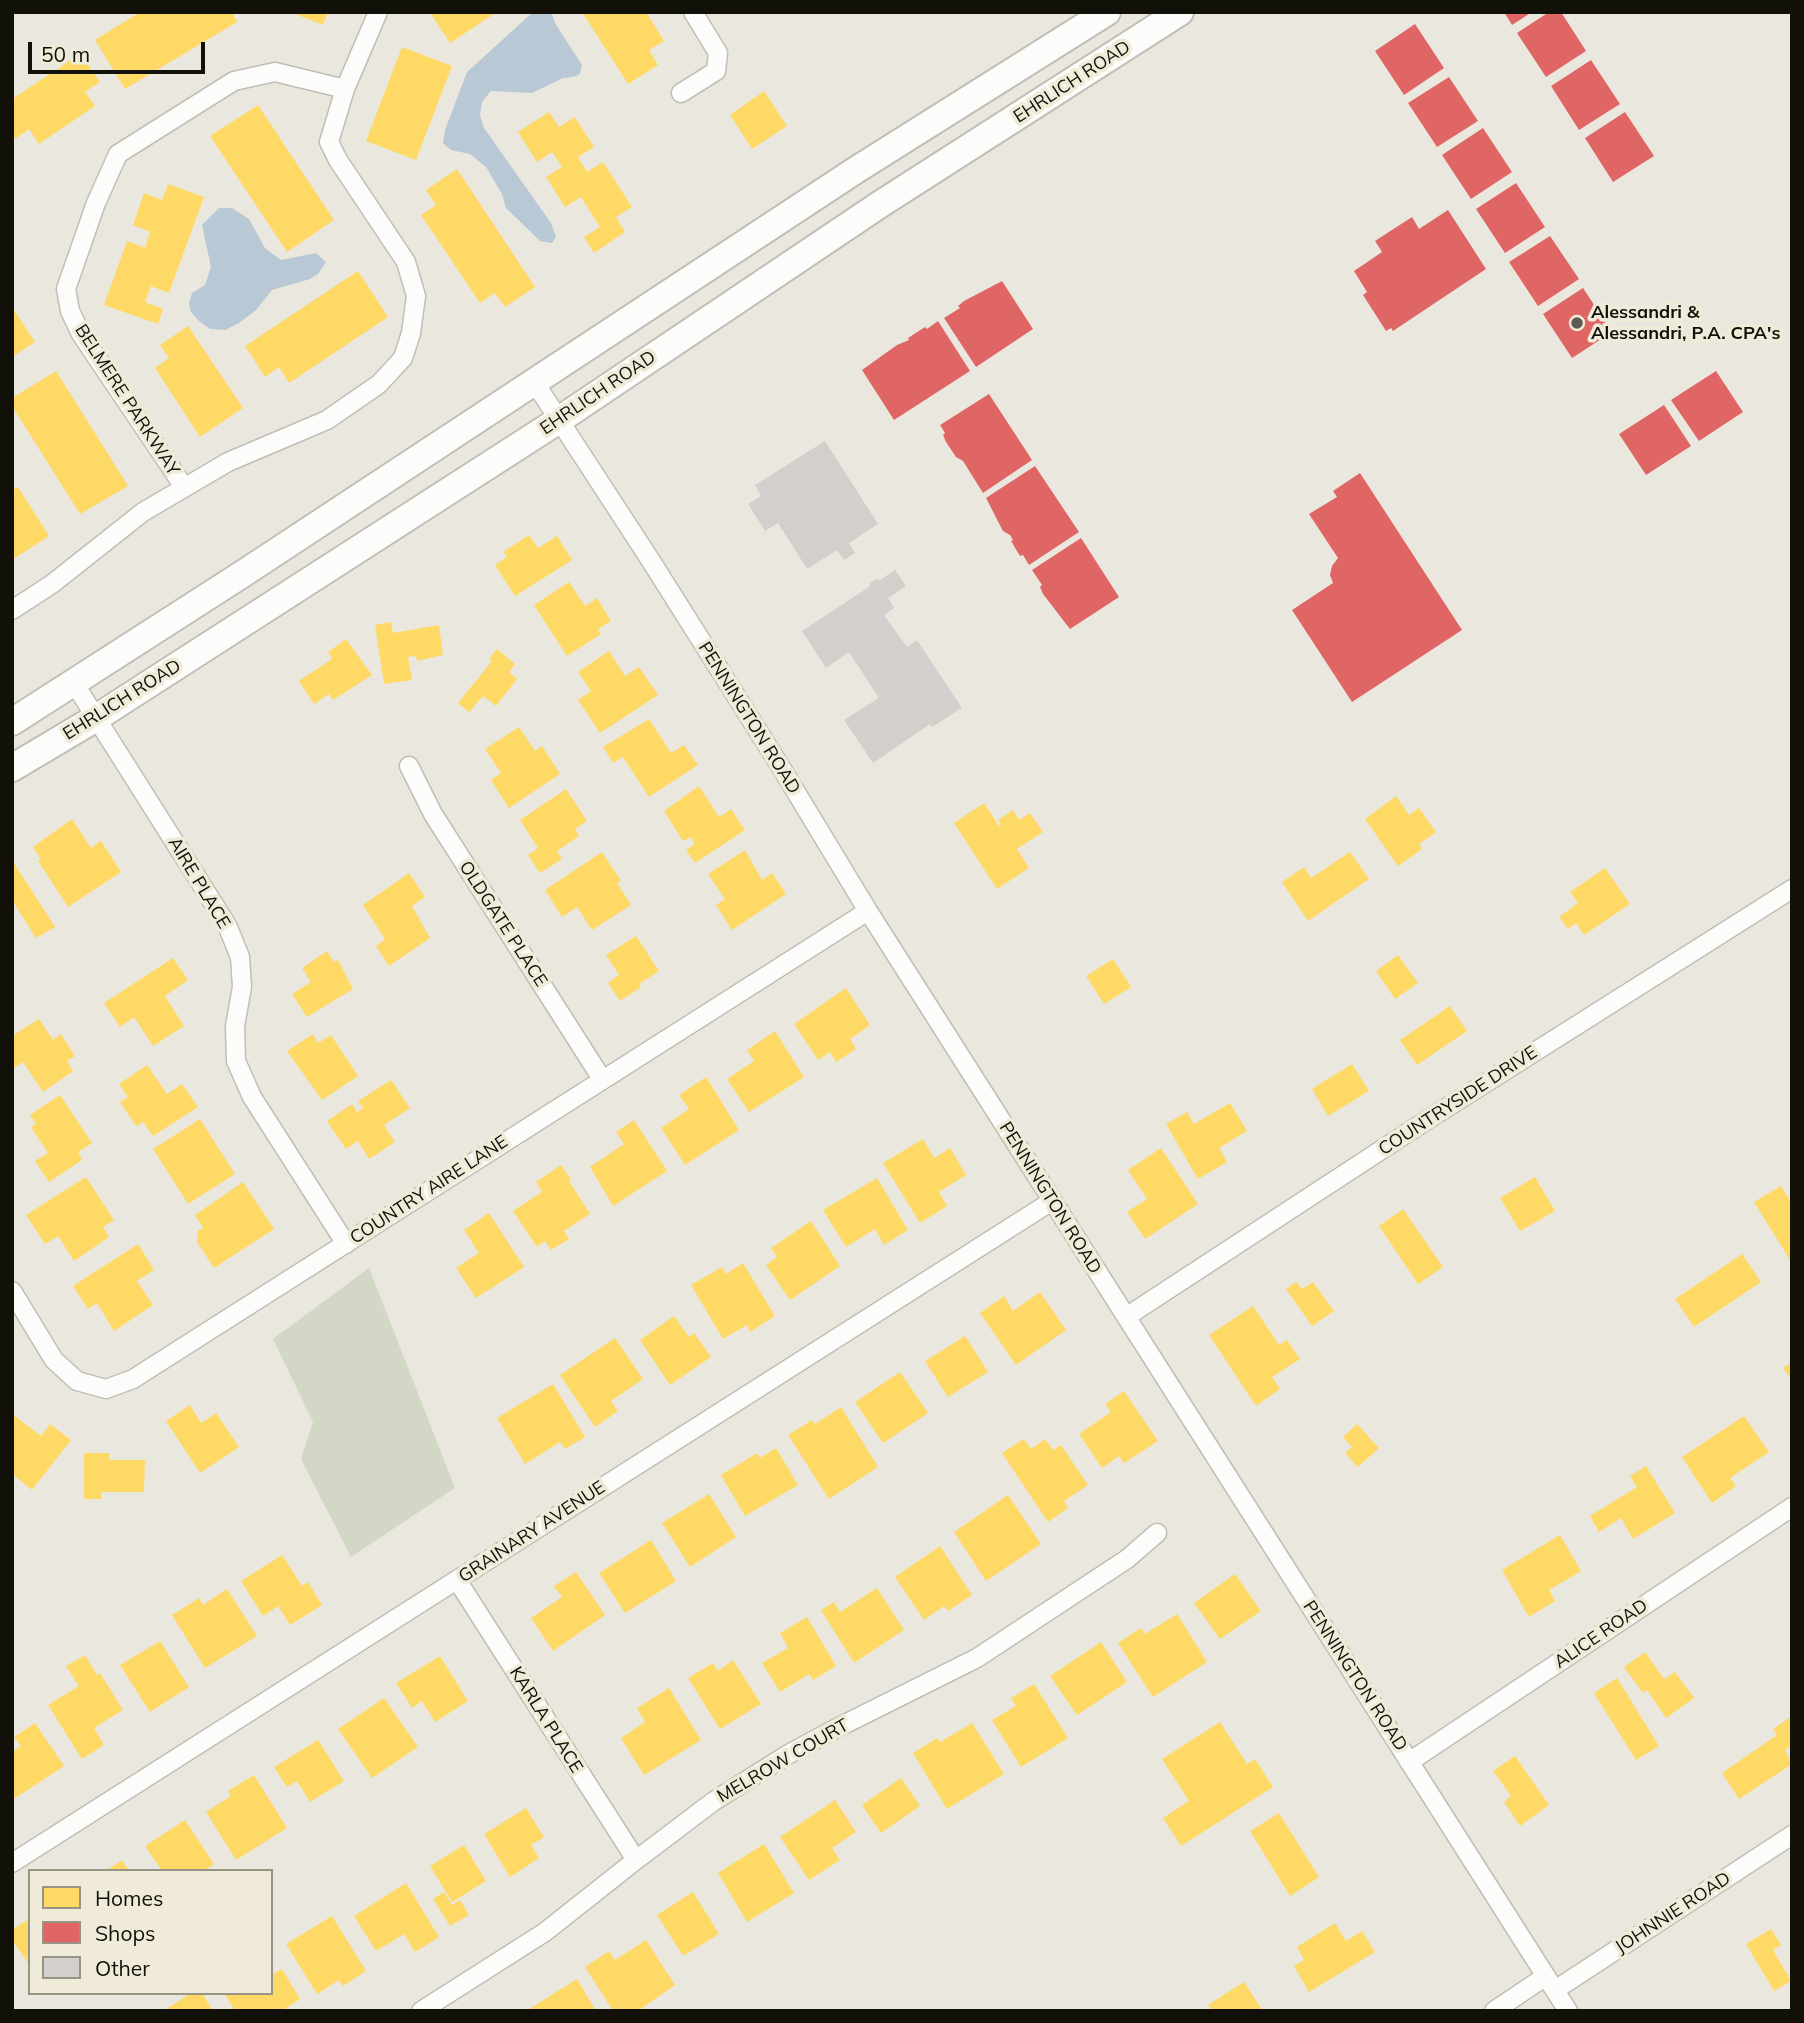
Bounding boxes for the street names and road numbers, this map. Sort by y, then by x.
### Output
street label: EHRLICH ROAD [1010,36,1134,128]
street label: BELMERE PARKWAY [70,320,184,480]
street label: EHRLICH ROAD [536,346,660,440]
street label: PENNINGTON ROAD [693,638,805,798]
street label: EHRLICH ROAD [59,655,185,745]
street label: AIRE PLACE [163,833,235,933]
street label: OLDGATE PLACE [454,857,552,991]
street label: COUNTRYSIDE DRIVE [1375,1042,1541,1160]
street label: PENNINGTON ROAD [994,1118,1106,1278]
street label: COUNTRY AIRE LANE [346,1131,512,1249]
street label: GRAINARY AVENUE [455,1477,609,1587]
street label: ALICE ROAD [1550,1595,1652,1673]
street label: PENNINGTON ROAD [1298,1597,1412,1755]
street label: KARLA PLACE [505,1663,587,1777]
street label: MELROW COURT [713,1715,853,1807]
street label: JOHNNIE ROAD [1611,1868,1735,1958]

